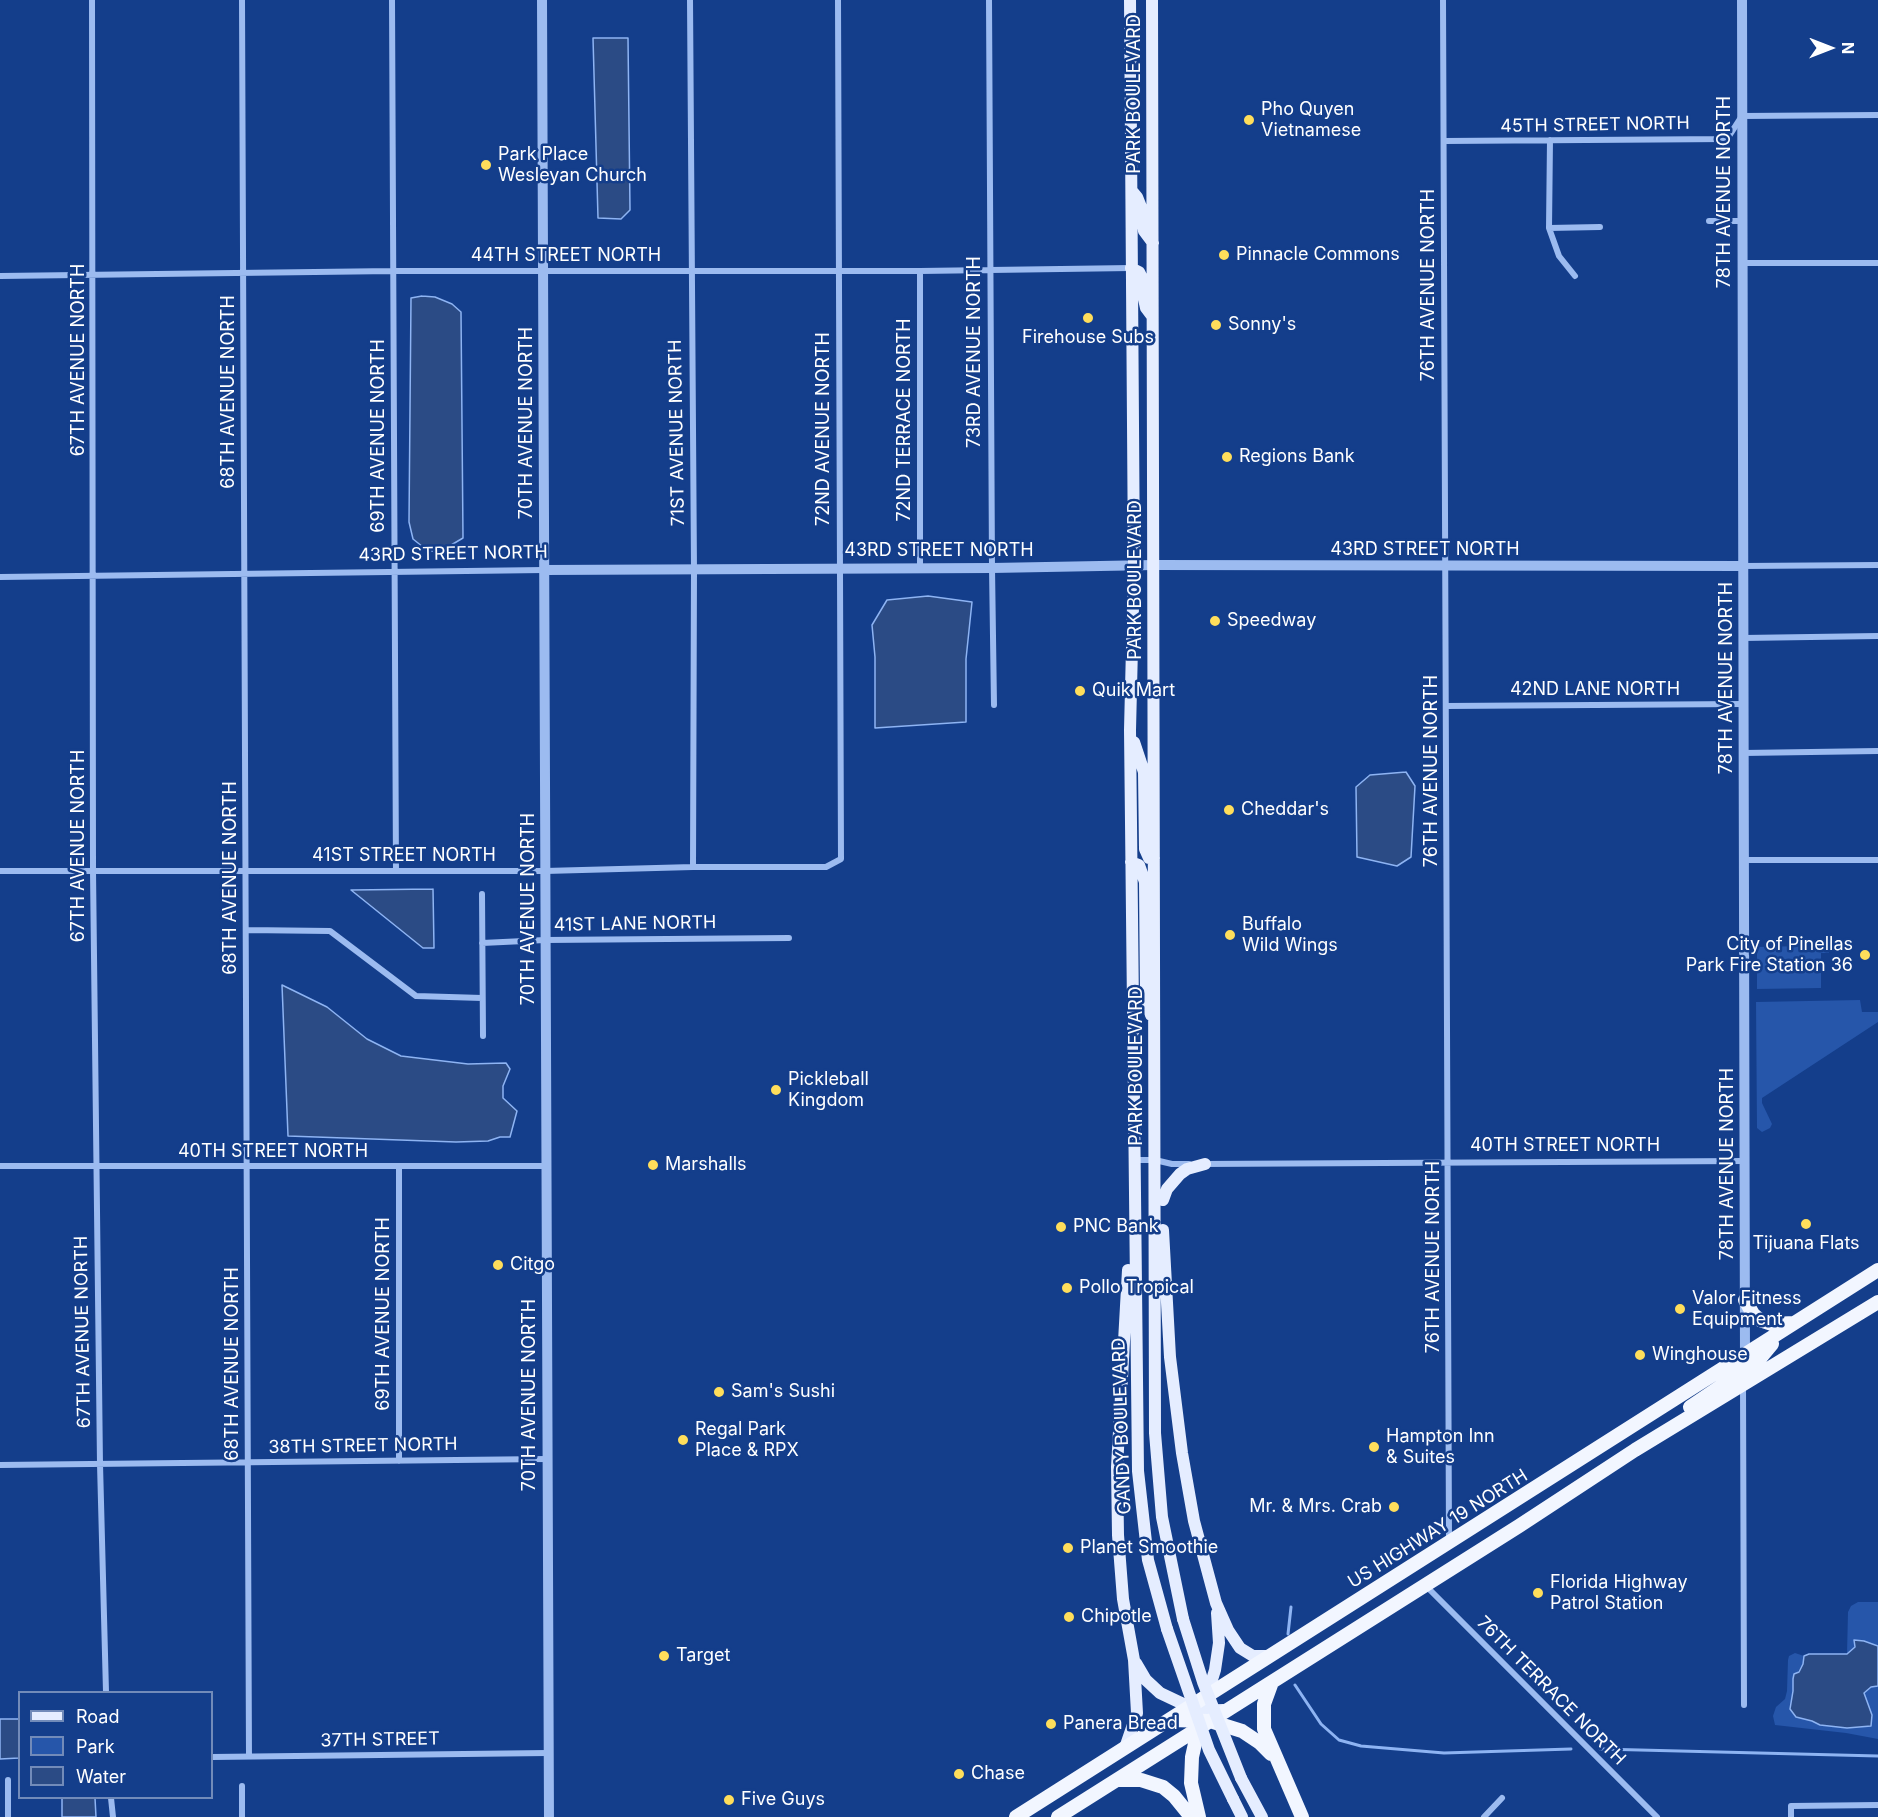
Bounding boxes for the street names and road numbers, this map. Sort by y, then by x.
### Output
street label: PARK BOULEVARD [1124,14,1146,174]
street label: 78TH AVENUE NORTH [1714,96,1736,288]
street label: 45TH STREET NORTH [1500,113,1690,137]
street label: 76TH AVENUE NORTH [1418,189,1440,381]
street label: 44TH STREET NORTH [471,245,661,267]
street label: 73RD AVENUE NORTH [964,256,986,448]
street label: 67TH AVENUE NORTH [68,264,90,456]
street label: 68TH AVENUE NORTH [218,295,240,489]
street label: 72ND TERRACE NORTH [894,318,916,522]
street label: 70TH AVENUE NORTH [516,327,538,519]
street label: 72ND AVENUE NORTH [813,332,835,526]
street label: 69TH AVENUE NORTH [368,339,390,533]
street label: 71ST AVENUE NORTH [665,339,689,527]
street label: PARK BOULEVARD [1125,500,1147,660]
street label: 43RD STREET NORTH [1330,539,1520,561]
street label: 43RD STREET NORTH [844,540,1034,562]
street label: 43RD STREET NORTH [358,542,548,566]
street label: 78TH AVENUE NORTH [1716,582,1738,774]
street label: 76TH AVENUE NORTH [1421,675,1443,867]
street label: 42ND LANE NORTH [1510,679,1680,701]
street label: 67TH AVENUE NORTH [68,750,90,942]
street label: 68TH AVENUE NORTH [220,781,242,975]
street label: 70TH AVENUE NORTH [518,813,540,1005]
street label: 41ST STREET NORTH [312,845,496,867]
street label: 41ST LANE NORTH [553,912,717,936]
street label: PARK BOULEVARD [1126,986,1148,1146]
street label: 78TH AVENUE NORTH [1717,1068,1739,1260]
street label: 40TH STREET NORTH [1470,1135,1660,1157]
street label: 40TH STREET NORTH [178,1141,368,1163]
street label: 76TH AVENUE NORTH [1423,1161,1445,1353]
street label: 69TH AVENUE NORTH [373,1217,395,1411]
street label: 67TH AVENUE NORTH [71,1236,95,1428]
street label: 68TH AVENUE NORTH [222,1267,244,1461]
street label: 70TH AVENUE NORTH [519,1299,541,1491]
street label: GANDY BOULEVARD [1108,1337,1136,1515]
street label: 38TH STREET NORTH [268,1434,458,1458]
street label: US HIGHWAY 19 NORTH [1344,1465,1532,1593]
street label: 76TH TERRACE NORTH [1472,1612,1630,1770]
street label: 37TH STREET [320,1728,440,1752]

